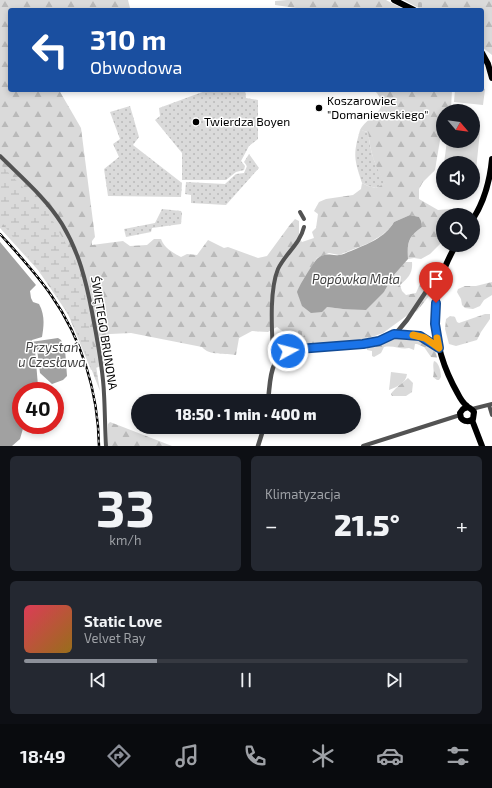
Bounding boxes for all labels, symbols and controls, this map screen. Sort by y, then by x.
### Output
text: 310 m [90,22,166,56]
icon: left [24,24,76,76]
text: Obwodowa [90,56,182,78]
place label: Koszarowiec "Domaniewskiego" [327,93,429,121]
marker: Koszarowiec "Domaniewskiego" [314,103,324,113]
north arrow [436,104,480,148]
map controls [436,104,480,252]
place label: Twierdza Boyen [204,114,290,128]
marker: Twierdza Boyen [191,117,201,127]
button: sound [436,156,480,200]
button: search [436,208,480,252]
pin [419,262,453,303]
icon: arrive [425,268,447,290]
water label: Popówka Mała [312,271,400,287]
street label: ŚWIĘTEGO BRUNONA [89,275,121,391]
position arrow [267,330,309,372]
water label: Przystań u Czesława [18,339,86,370]
speed limit sign: 40 [12,382,64,434]
text: 18:50 · 1 min · 400 m [175,405,317,423]
text: 33 [96,475,155,537]
text: Klimatyzacja [265,486,341,502]
text: 21.5° [334,506,400,542]
text: − [265,512,278,538]
text: + [456,512,468,538]
text: km/h [109,532,142,548]
text: Static Love [84,612,162,630]
text: Velvet Ray [84,630,146,646]
icon: previous [87,669,109,691]
icon: pause [235,669,257,691]
icon: next [383,669,405,691]
icon: directions [105,742,133,770]
icon: music [173,742,201,770]
icon: phone [241,742,269,770]
icon: climate [309,742,337,770]
icon: car [376,742,404,770]
icon: filters [444,742,472,770]
text: 18:49 [20,745,66,767]

